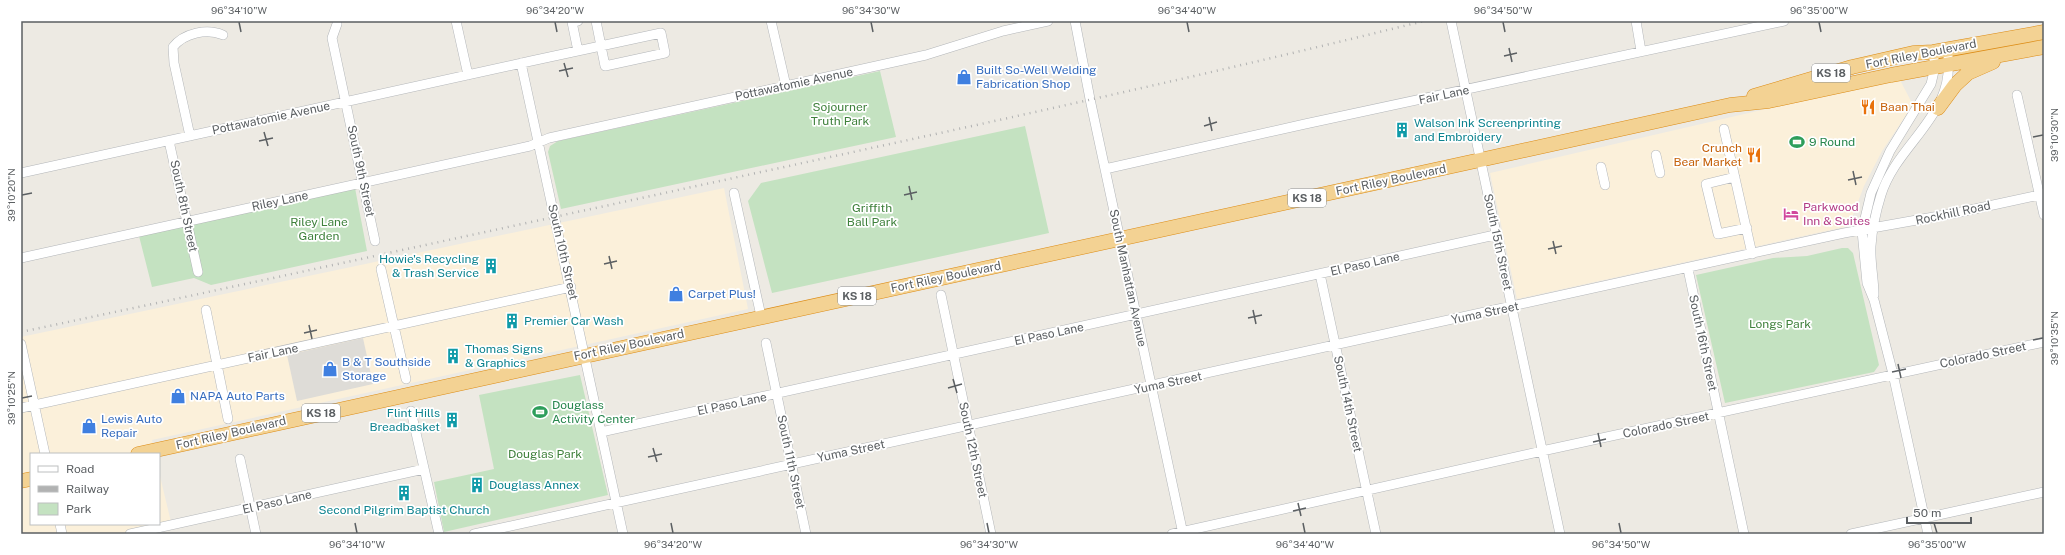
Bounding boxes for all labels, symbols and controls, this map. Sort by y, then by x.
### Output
text: 96°34'10"W [211,4,267,16]
text: 96°34'20"W [526,4,584,16]
text: 96°34'30"W [842,4,901,16]
text: 96°34'40"W [1158,4,1217,16]
text: 96°34'50"W [1474,4,1533,16]
text: 96°35'00"W [1790,4,1849,16]
street label: Fort Riley Boulevard [1864,36,1978,72]
place label: Built So-Well Welding Fabrication Shop [976,63,1097,91]
road number: KS 18 [1812,64,1850,82]
street label: Pottawatomie Avenue [734,65,854,103]
shop icon: Built So-Well Welding Fabrication Shop [955,68,973,86]
street label: Fair Lane [1417,83,1471,107]
restaurant icon: Baan Thai [1859,98,1877,116]
street label: Pottawatomie Avenue [211,99,331,137]
park label: Sojourner Truth Park [811,100,869,128]
place label: Baan Thai [1880,100,1935,114]
text: 39°10'30"N [2048,108,2060,162]
place label: Walson Ink Screenprinting and Embroidery [1414,116,1561,144]
building icon: Walson Ink Screenprinting and Embroidery [1393,121,1411,139]
street label: South 9th Street [344,124,378,218]
sports icon: 9 Round [1788,133,1806,151]
place label: 9 Round [1809,135,1855,149]
place label: Crunch Bear Market [1673,141,1742,169]
restaurant icon: Crunch Bear Market [1745,146,1763,164]
street label: South 8th Street [167,159,201,254]
street label: Fort Riley Boulevard [1335,161,1447,199]
text: 39°10'20"N [5,168,17,222]
street label: Riley Lane [250,188,310,214]
road number: KS 18 [1288,189,1326,207]
street label: South 15th Street [1481,192,1515,292]
street label: Rockhill Road [1914,198,1992,228]
place label: Parkwood Inn & Suites [1803,200,1870,228]
park label: Griffith Ball Park [847,201,897,229]
street label: South 10th Street [545,203,581,302]
hotel icon: Parkwood Inn & Suites [1782,205,1800,223]
street label: South Manhattan Avenue [1107,208,1149,348]
park label: Riley Lane Garden [290,215,348,243]
street label: El Paso Lane [1329,249,1401,279]
place label: Howie's Recycling & Trash Service [379,252,479,280]
building icon: Howie's Recycling & Trash Service [482,257,500,275]
street label: Fort Riley Boulevard [890,258,1002,296]
shop icon: Carpet Plus! [667,285,685,303]
place label: Carpet Plus! [688,287,756,301]
road number: KS 18 [838,287,876,305]
street label: South 16th Street [1686,294,1720,393]
street label: Yuma Street [1450,299,1520,327]
text: 39°10'35"N [2048,311,2060,365]
building icon: Premier Car Wash [503,312,521,330]
place label: Premier Car Wash [524,314,624,328]
park label: Longs Park [1749,317,1811,331]
street label: El Paso Lane [1013,320,1085,348]
street label: Fort Riley Boulevard [573,326,685,364]
street label: Colorado Street [1938,339,2028,371]
street label: Fair Lane [246,341,300,365]
place label: Thomas Signs & Graphics [465,342,543,370]
building icon: Thomas Signs & Graphics [444,347,462,365]
street label: South 14th Street [1331,354,1365,454]
place label: B & T Southside Storage [342,355,431,383]
shop icon: B & T Southside Storage [321,360,339,378]
street label: Yuma Street [1133,369,1203,397]
text: 39°10'25"N [5,371,17,425]
shop icon: NAPA Auto Parts [169,387,187,405]
place label: NAPA Auto Parts [190,389,285,403]
street label: El Paso Lane [696,390,768,418]
place label: Douglass Activity Center [552,398,635,426]
street label: South 12th Street [956,401,990,500]
sports icon: Douglass Activity Center [531,403,549,421]
road number: KS 18 [302,404,340,422]
place label: Flint Hills Breadbasket [369,406,440,434]
street label: Colorado Street [1621,409,1711,441]
building icon: Flint Hills Breadbasket [443,411,461,429]
place label: Lewis Auto Repair [101,412,163,440]
street label: Fort Riley Boulevard [175,414,287,452]
street label: South 11th Street [774,414,808,511]
shop icon: Lewis Auto Repair [80,417,98,435]
street label: Yuma Street [816,437,886,465]
park label: Douglas Park [508,447,582,461]
legend [30,453,160,525]
text: Road [66,462,94,476]
building icon: Douglass Annex [468,476,486,494]
place label: Douglass Annex [489,478,579,492]
text: Railway [66,482,110,496]
building icon: Second Pilgrim Baptist Church [395,484,413,502]
street label: El Paso Lane [241,487,313,517]
scale bar [1907,499,1971,525]
text: Park [66,502,92,516]
place label: Second Pilgrim Baptist Church [319,503,490,517]
text: 50 m [1913,506,1941,520]
text: 96°34'10"W [329,538,385,550]
text: 96°34'20"W [644,538,702,550]
text: 96°34'30"W [960,538,1019,550]
text: 96°34'40"W [1276,538,1335,550]
text: 96°34'50"W [1592,538,1651,550]
text: 96°35'00"W [1908,538,1967,550]

